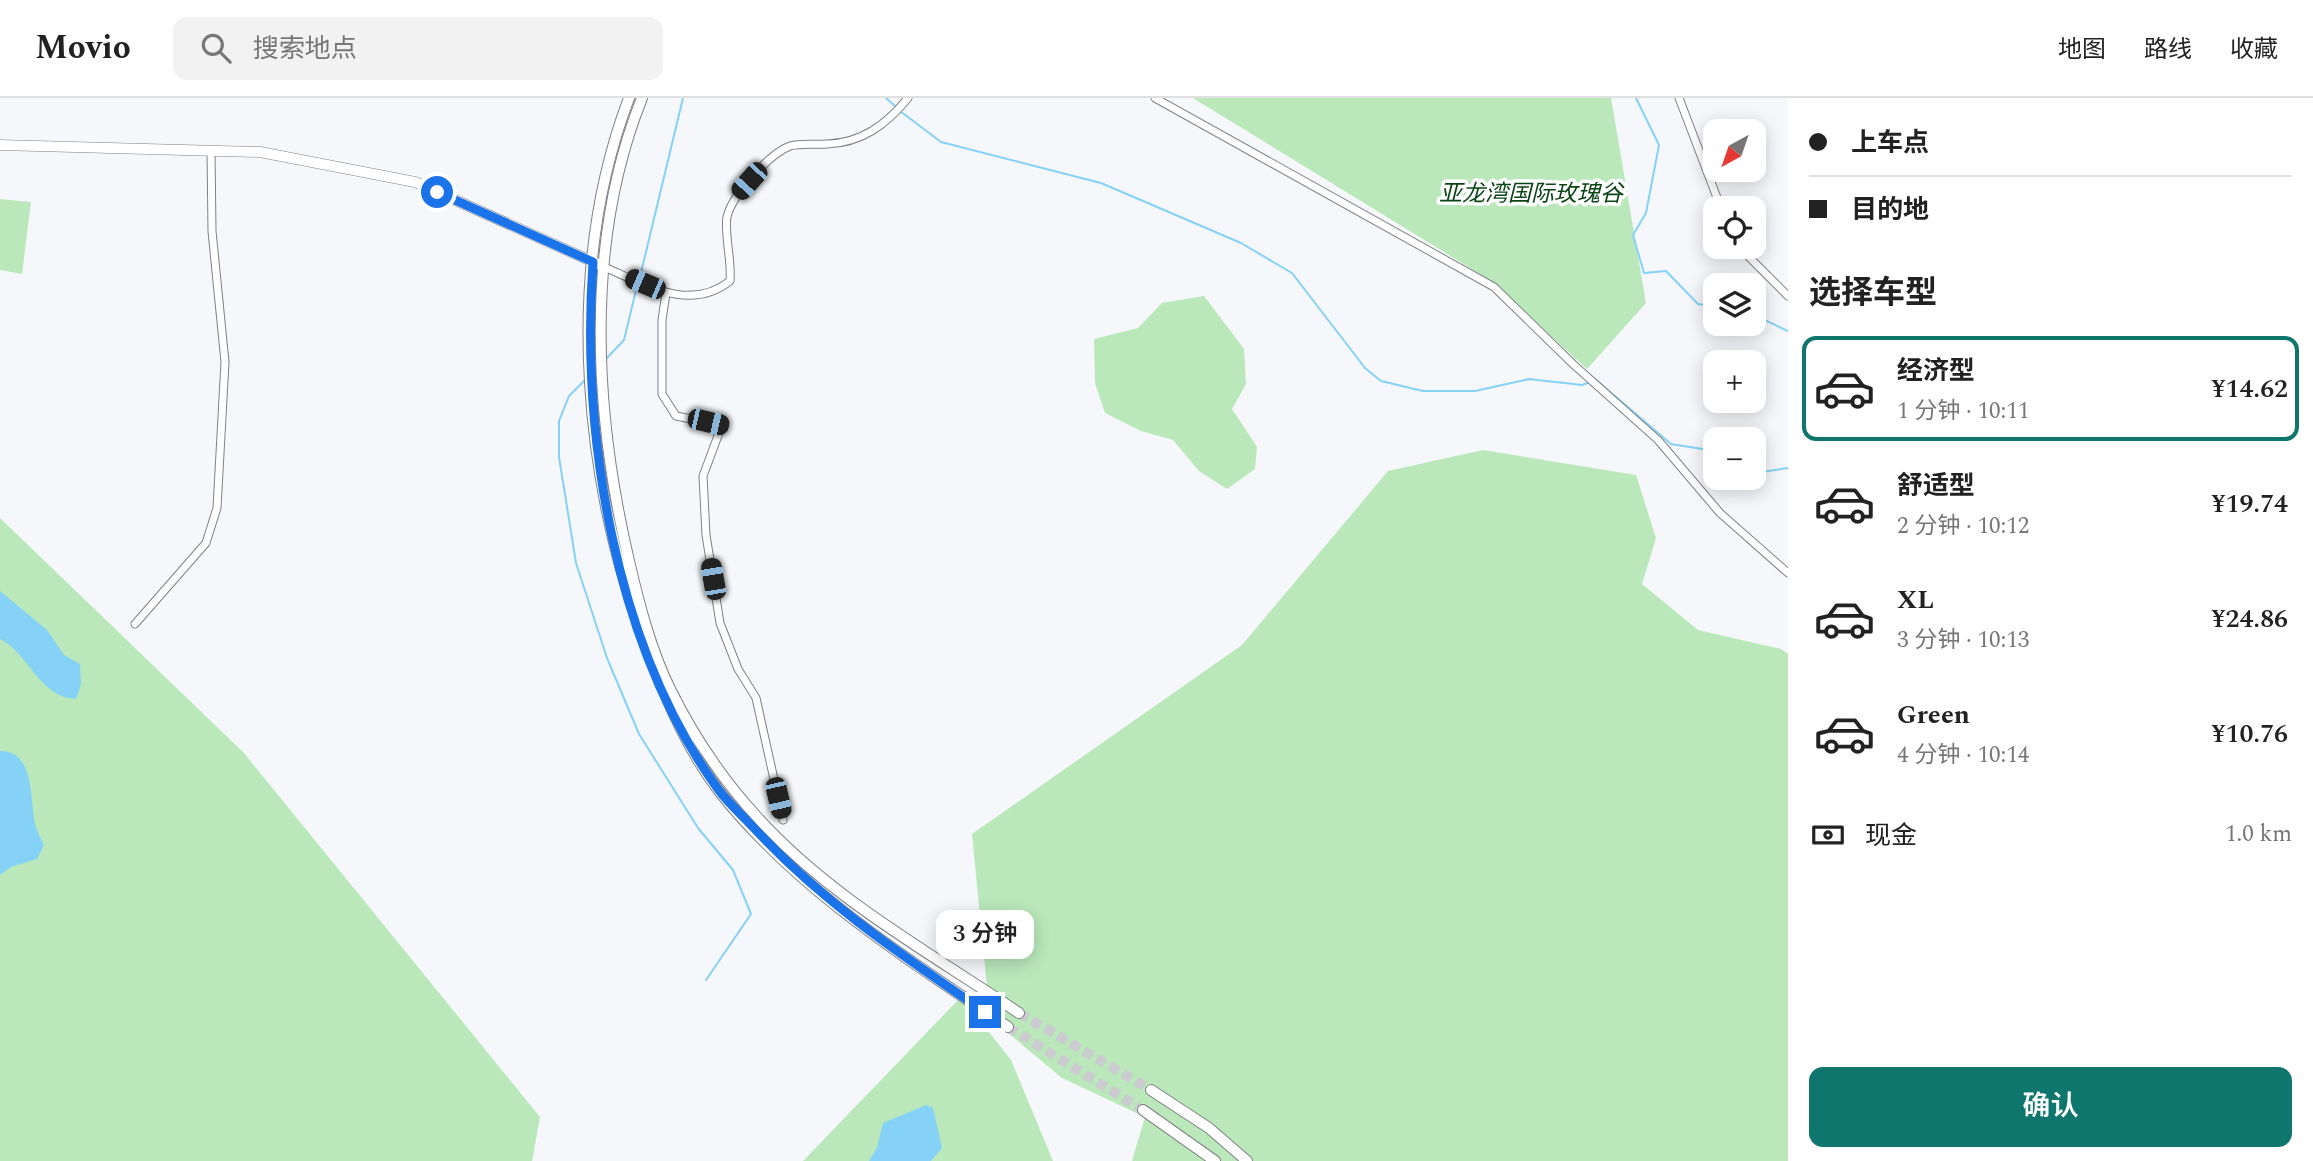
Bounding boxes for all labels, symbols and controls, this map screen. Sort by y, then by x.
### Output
search box [173,17,663,80]
text: Movio [35,23,131,73]
icon: search [197,29,235,67]
text: 搜索地点 [253,29,357,69]
text: 地图 [2058,32,2106,68]
text: 路线 [2144,32,2192,68]
text: 收藏 [2230,32,2278,68]
north arrow [1703,119,1766,182]
map controls [1703,119,1766,490]
text: 上车点 [1851,123,1929,163]
car [728,158,771,204]
route start [421,176,453,208]
park label: 亚龙湾国际玫瑰谷 [1439,177,1625,212]
text: 目的地 [1851,190,1929,230]
button: locate [1703,196,1766,259]
car [622,266,669,302]
text: 选择车型 [1809,269,1937,318]
button: layers [1703,273,1766,336]
button: + [1703,350,1766,413]
text: 经济型 [1897,351,1975,391]
icon: car [1813,357,1876,420]
text: ¥14.62 [2212,369,2288,409]
text: 1 分钟 · 10:11 [1897,394,2029,429]
car [686,407,731,437]
button: − [1703,427,1766,490]
text: 舒适型 [1897,466,1975,506]
icon: car [1813,472,1876,535]
text: ¥19.74 [2212,484,2288,524]
text: 2 分钟 · 10:12 [1897,509,2029,544]
car [700,556,727,602]
text: XL [1897,580,1934,620]
icon: car [1813,587,1876,650]
text: ¥24.86 [2212,599,2288,639]
text: 3 分钟 · 10:13 [1897,623,2029,658]
text: Green [1897,695,1970,735]
icon: car [1813,702,1876,765]
text: ¥10.76 [2212,714,2288,754]
text: 4 分钟 · 10:14 [1897,738,2029,773]
car [764,775,793,821]
icon: cash [1809,816,1847,854]
text: 现金 [1865,816,1917,856]
text: 1.0 km [2225,817,2292,852]
callout: 3 分钟 [936,911,1034,960]
text: 3 分钟 [953,917,1017,952]
route end [969,996,1001,1028]
button: 确认 [1809,1067,2292,1147]

